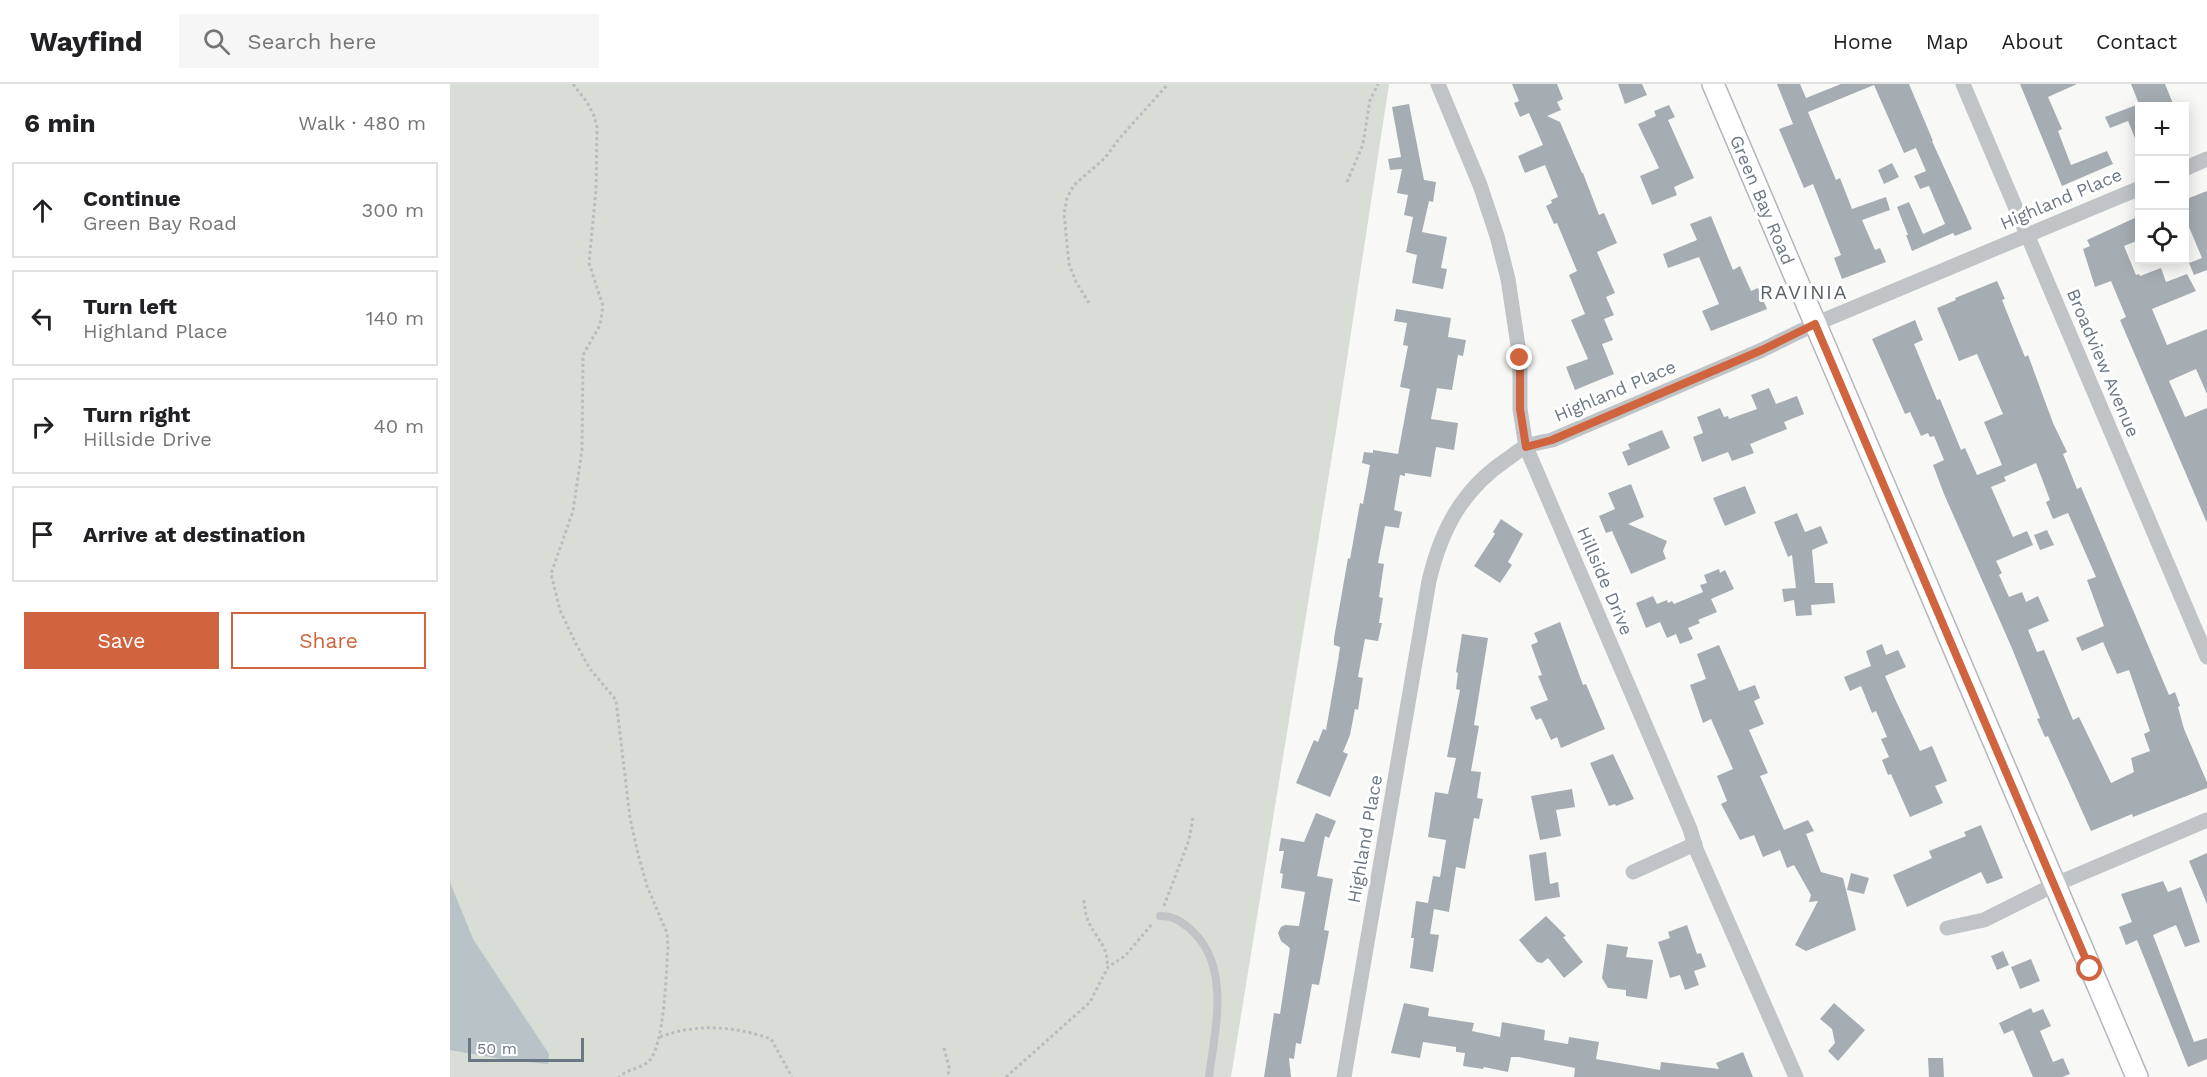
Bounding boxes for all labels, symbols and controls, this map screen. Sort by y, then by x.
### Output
search box [179,14,599,68]
text: Wayfind [30,25,143,58]
icon: search [200,25,233,58]
text: Search here [248,29,377,54]
text: Home [1833,29,1893,54]
text: Map [1926,29,1969,54]
text: About [2002,29,2063,54]
text: Contact [2096,29,2177,54]
map controls [2135,102,2189,264]
button: + [2135,102,2189,156]
text: 6 min [24,108,96,138]
text: Walk · 480 m [298,111,426,135]
street label: Green Bay Road [1726,132,1799,268]
button: − [2135,156,2189,210]
street label: Highland Place [1997,163,2125,234]
text: Continue [83,186,181,211]
icon: ahead [26,194,59,227]
text: 300 m [362,198,424,222]
button: locate [2135,210,2189,264]
text: Green Bay Road [83,211,237,235]
district label: RAVINIA [1760,280,1848,304]
street label: Broadview Avenue [2063,285,2144,440]
text: Turn left [83,294,177,319]
icon: left [26,302,59,335]
text: 140 m [366,306,424,330]
text: Highland Place [83,319,228,343]
route end [1506,344,1532,370]
street label: Highland Place [1551,355,1679,426]
text: Turn right [83,402,190,427]
icon: right [26,410,59,443]
text: 40 m [373,414,424,438]
text: Hillside Drive [83,427,212,451]
icon: arrive [26,518,59,551]
text: Arrive at destination [83,522,306,547]
street label: Hillside Drive [1573,523,1638,638]
button: Save [24,612,219,669]
button: Share [231,612,426,669]
street label: Highland Place [1343,773,1386,905]
route start [2076,955,2102,981]
scale bar [468,1035,584,1062]
text: 50 m [477,1039,517,1058]

